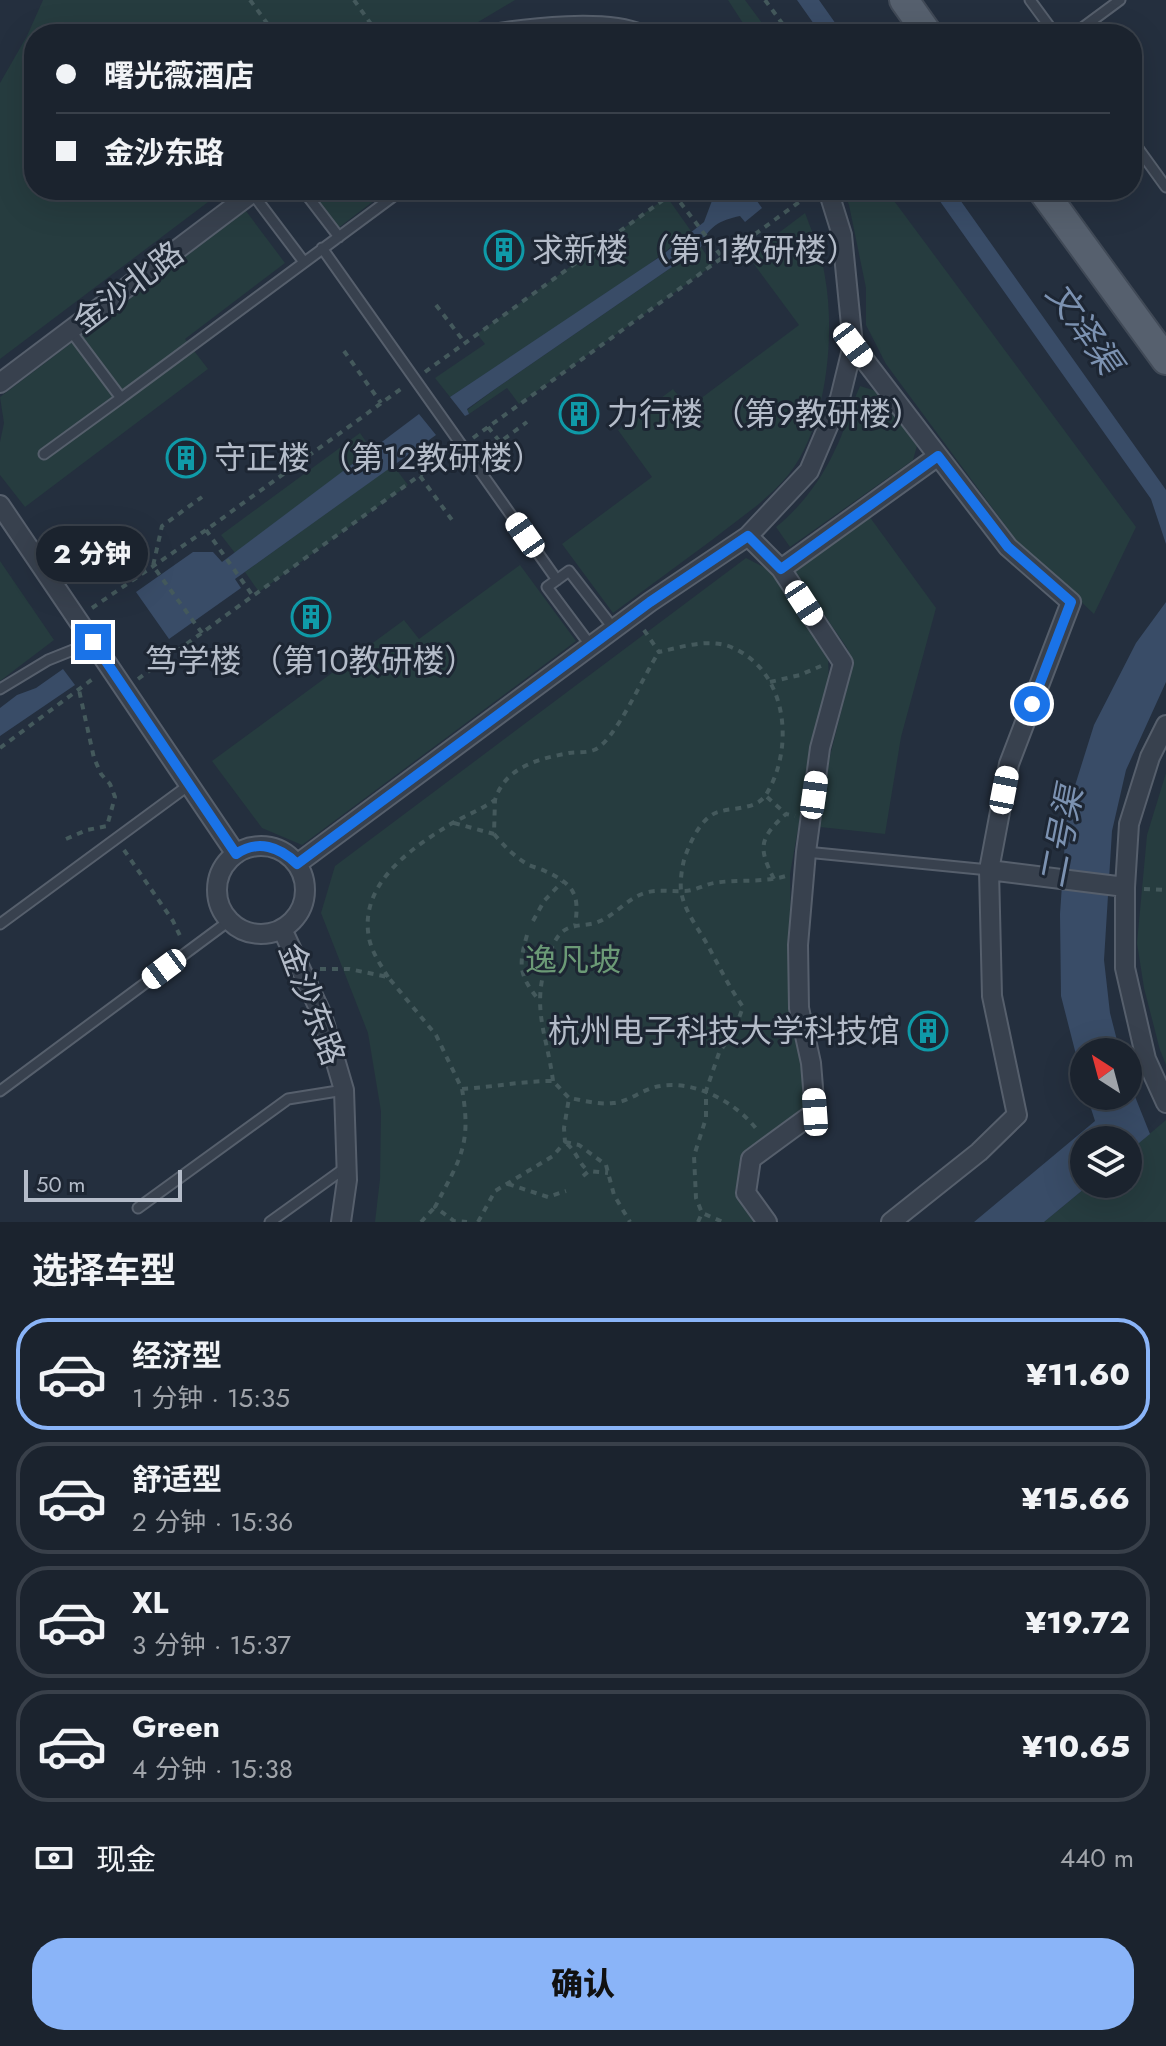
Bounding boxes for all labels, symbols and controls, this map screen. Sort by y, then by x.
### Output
text: 曙光薇酒店 [104,54,254,97]
text: 金沙东路 [104,131,224,174]
place label: 求新楼 （第11教研楼） [532,227,858,273]
building icon: 求新楼 （第11教研楼） [483,229,525,271]
street label: 金沙北路 [63,230,193,344]
water label: 文泽渠 [1034,272,1136,388]
car [829,319,877,371]
place label: 力行楼 （第9教研楼） [607,391,923,437]
building icon: 力行楼 （第9教研楼） [558,393,600,435]
place label: 守正楼 （第12教研楼） [214,435,544,481]
building icon: 守正楼 （第12教研楼） [165,437,207,479]
car [501,508,549,562]
callout: 2 分钟 [37,526,149,582]
text: 2 分钟 [53,535,131,573]
car [781,576,827,630]
building icon: 笃学楼 （第10教研楼） [290,596,332,638]
route end [75,624,111,660]
place label: 笃学楼 （第10教研楼） [145,638,477,684]
route start [1014,686,1050,722]
car [988,764,1020,816]
car [799,770,829,820]
water label: 二号渠 [1028,777,1096,892]
street label: 金沙东路 [268,936,356,1072]
park label: 逸凡坡 [525,937,621,983]
car [138,945,190,993]
place label: 杭州电子科技大学科技馆 [548,1008,900,1054]
building icon: 杭州电子科技大学科技馆 [907,1010,949,1052]
north arrow [1070,1038,1142,1110]
map controls [1070,1038,1142,1198]
car [801,1087,829,1137]
button: layers [1070,1126,1142,1198]
scale bar [24,1166,182,1202]
text: 50 m [36,1168,85,1200]
text: 选择车型 [32,1244,176,1296]
text: 经济型 [132,1334,222,1377]
icon: car [36,1338,108,1410]
text: ¥11.60 [1026,1353,1130,1396]
text: 1 分钟 · 15:35 [132,1379,290,1417]
text: 舒适型 [132,1458,222,1501]
icon: car [36,1462,108,1534]
text: ¥15.66 [1022,1477,1130,1520]
text: 2 分钟 · 15:36 [132,1503,293,1541]
text: XL [132,1581,168,1624]
icon: car [36,1586,108,1658]
text: ¥19.72 [1025,1601,1130,1644]
text: 3 分钟 · 15:37 [132,1626,291,1664]
text: Green [132,1705,220,1748]
icon: car [36,1710,108,1782]
text: ¥10.65 [1022,1725,1130,1768]
text: 4 分钟 · 15:38 [132,1750,293,1788]
icon: cash [32,1836,76,1880]
text: 现金 [96,1838,156,1881]
text: 440 m [1060,1839,1134,1877]
button: 确认 [32,1938,1134,2030]

